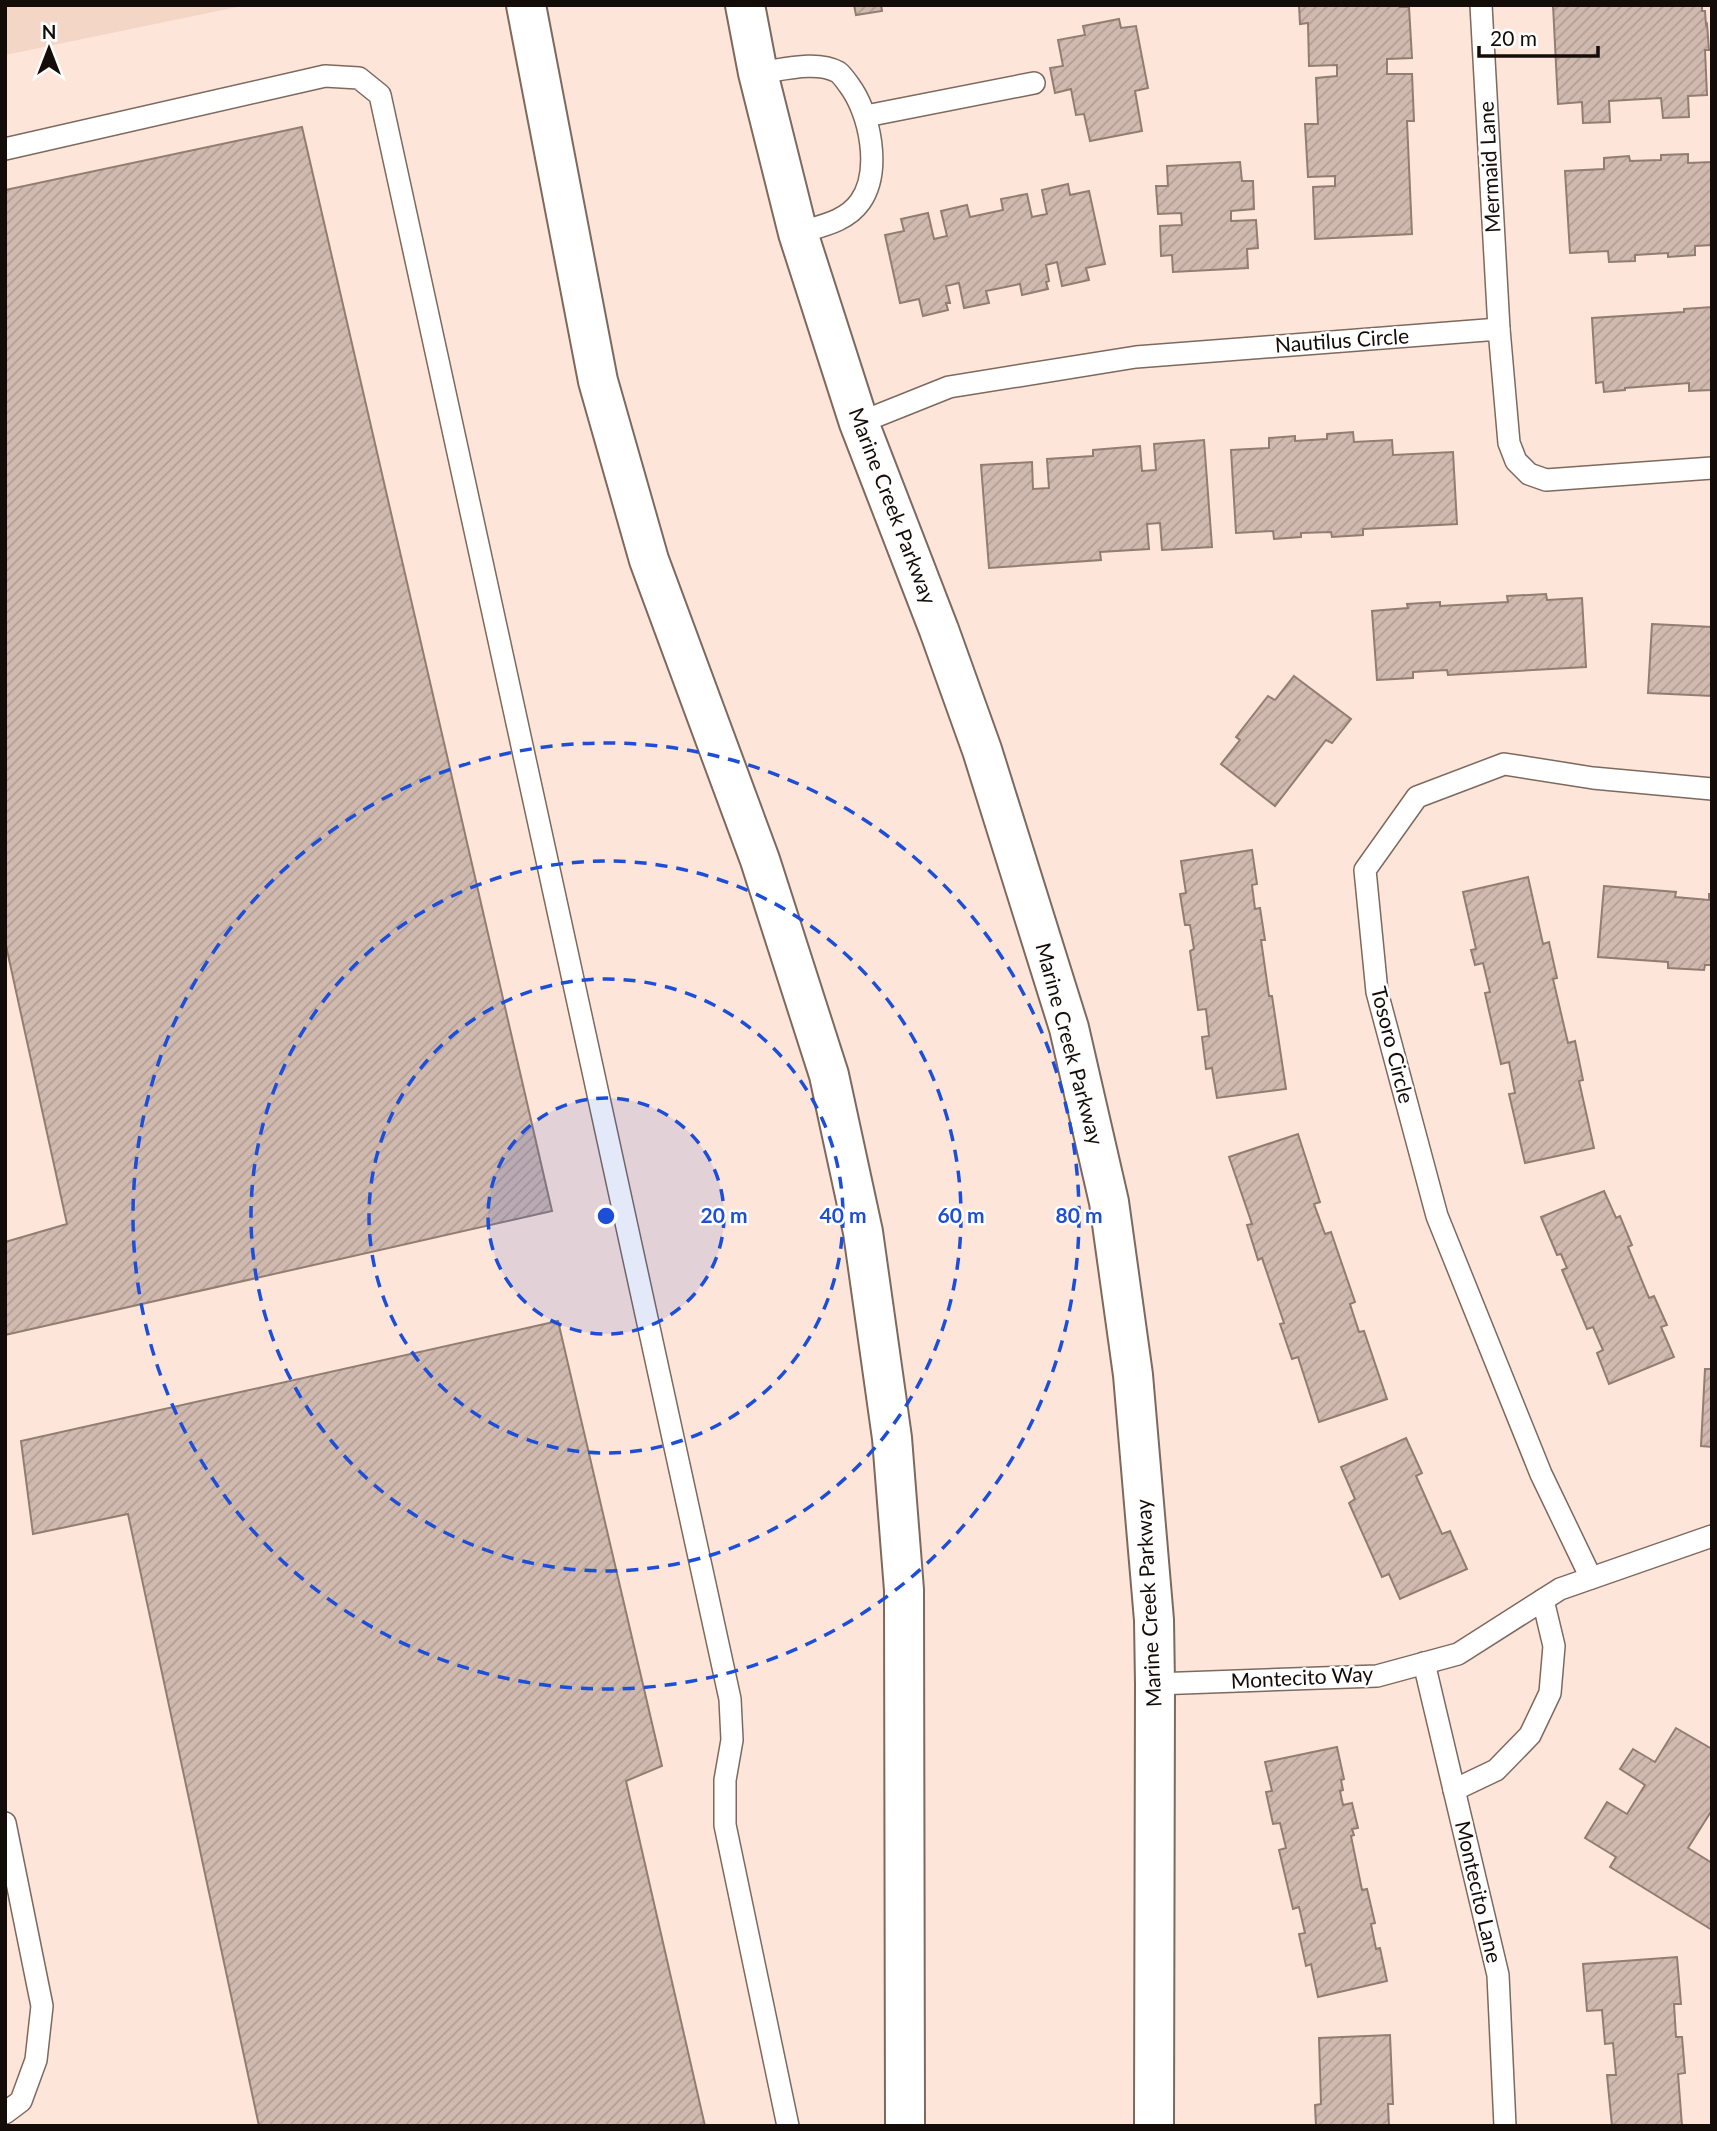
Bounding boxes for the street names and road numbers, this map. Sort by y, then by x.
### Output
street label: Mermaid Lane [1473,101,1504,234]
street label: Nautilus Circle [1274,322,1410,357]
street label: Marine Creek Parkway [844,404,942,607]
street label: Marine Creek Parkway [1031,940,1110,1148]
street label: Tosoro Circle [1367,984,1420,1106]
street label: Marine Creek Parkway [1130,1498,1165,1708]
street label: Montecito Way [1230,1660,1374,1693]
street label: Montecito Lane [1451,1818,1508,1965]

